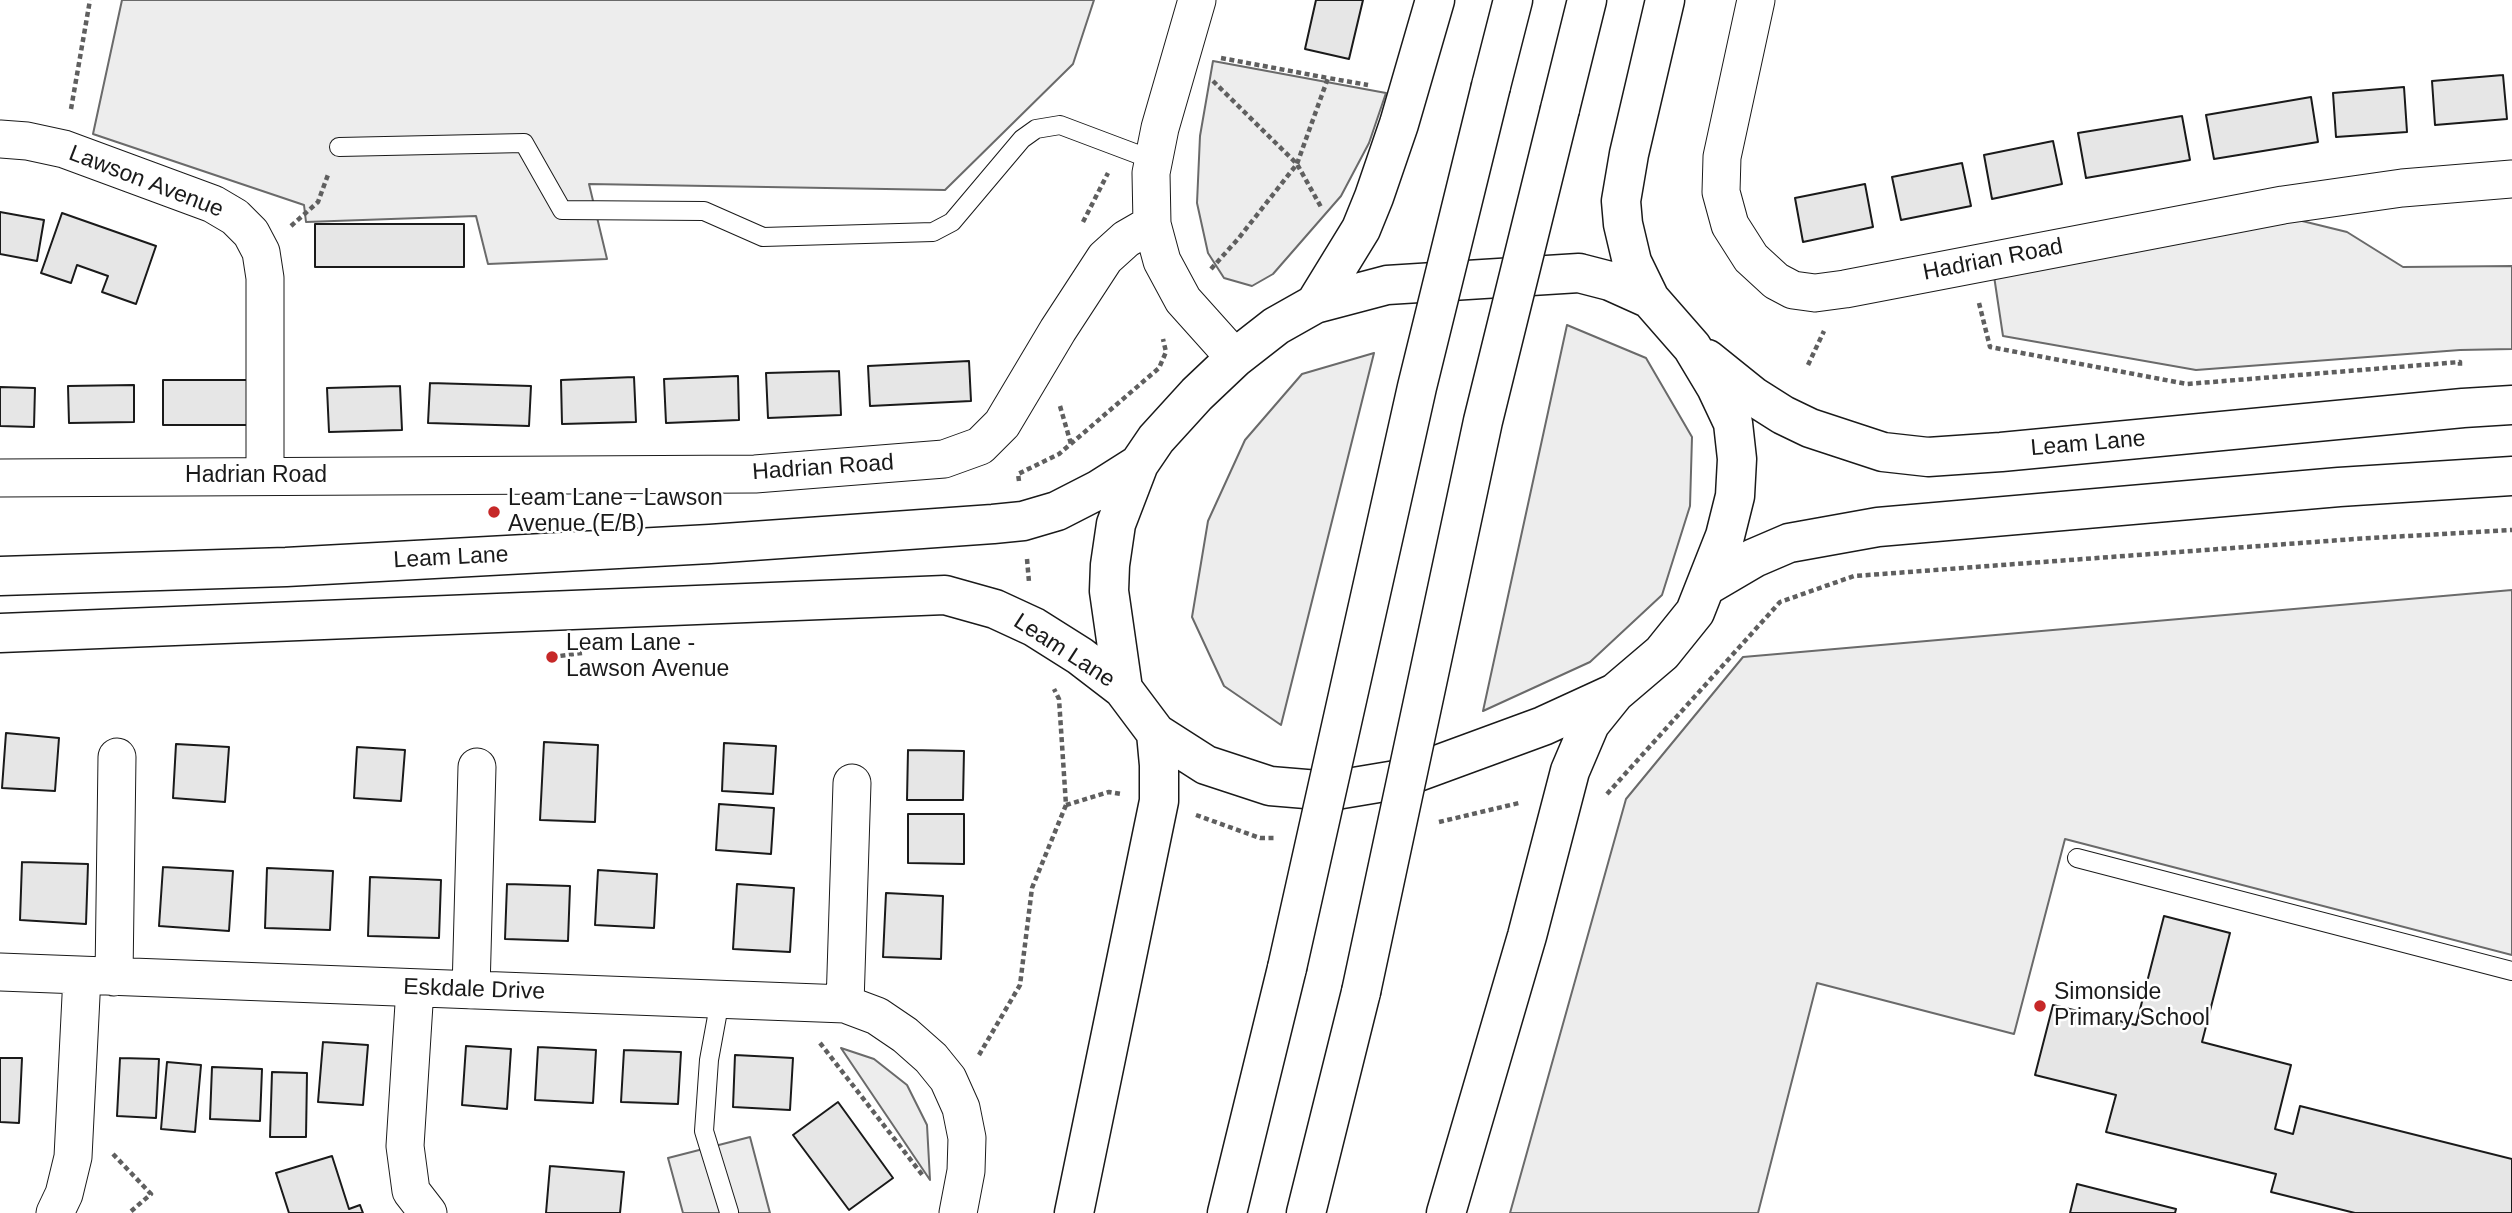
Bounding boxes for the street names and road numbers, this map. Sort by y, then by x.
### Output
street label: Lawson Avenue [65,140,227,224]
street label: Hadrian Road [1921,233,2065,287]
street label: Leam Lane [2029,425,2147,463]
street label: Hadrian Road [751,449,895,487]
street label: Hadrian Road [185,462,327,490]
street label: Leam Lane [393,541,509,575]
street label: Leam Lane [1008,608,1120,694]
street label: Eskdale Drive [403,974,545,1006]

